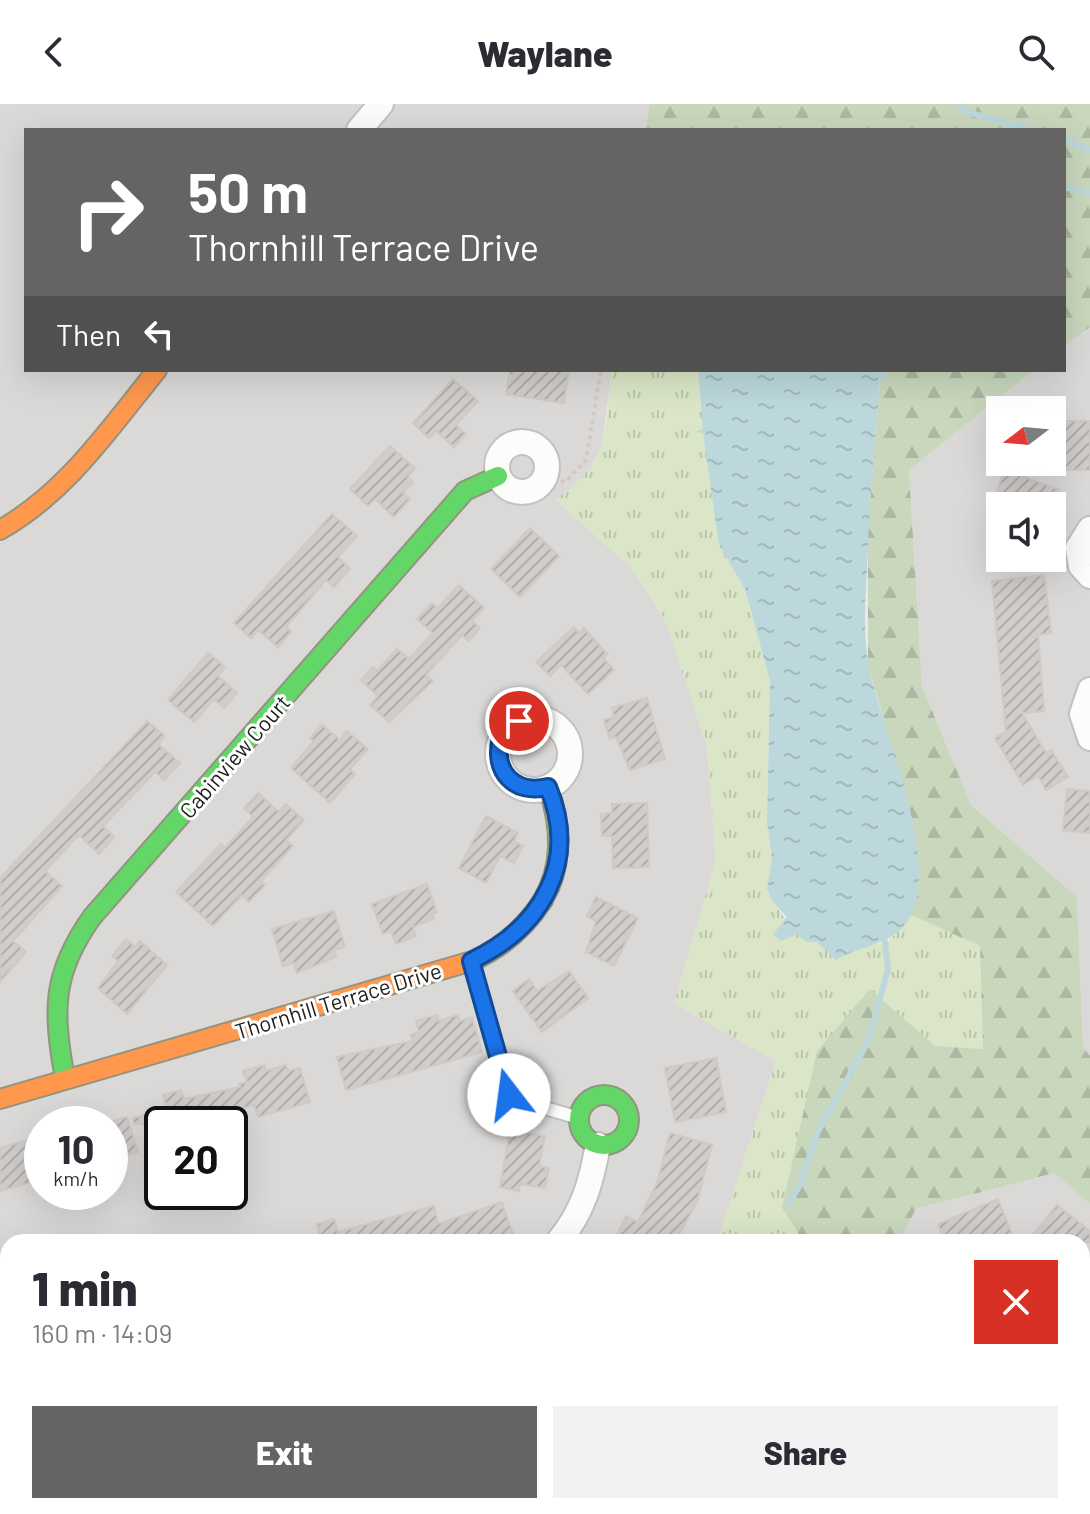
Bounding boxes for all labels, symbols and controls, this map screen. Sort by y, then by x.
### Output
icon: back [32,30,76,74]
icon: search [1014,30,1058,74]
text: Waylane [477,31,613,74]
text: 50 m [188,157,308,224]
icon: right [56,160,160,264]
text: Thornhill Terrace Drive [188,225,539,268]
icon: left [137,312,181,356]
text: Then [56,316,121,352]
north arrow [986,396,1066,476]
map controls [986,396,1066,572]
button: sound [986,492,1066,572]
pin [485,687,553,755]
street label: Cabinview Court [173,689,295,823]
icon: arrive [497,699,541,743]
street label: Thornhill Terrace Drive [232,956,444,1044]
position arrow [467,1053,551,1137]
speed limit sign: 20 [144,1106,248,1210]
text: 10 [58,1124,94,1172]
text: km/h [53,1166,99,1190]
text: 1 min [32,1258,138,1316]
button: close [974,1260,1058,1344]
text: 160 m · 14:09 [32,1317,172,1348]
button: Exit [32,1406,537,1498]
button: Share [553,1406,1058,1498]

